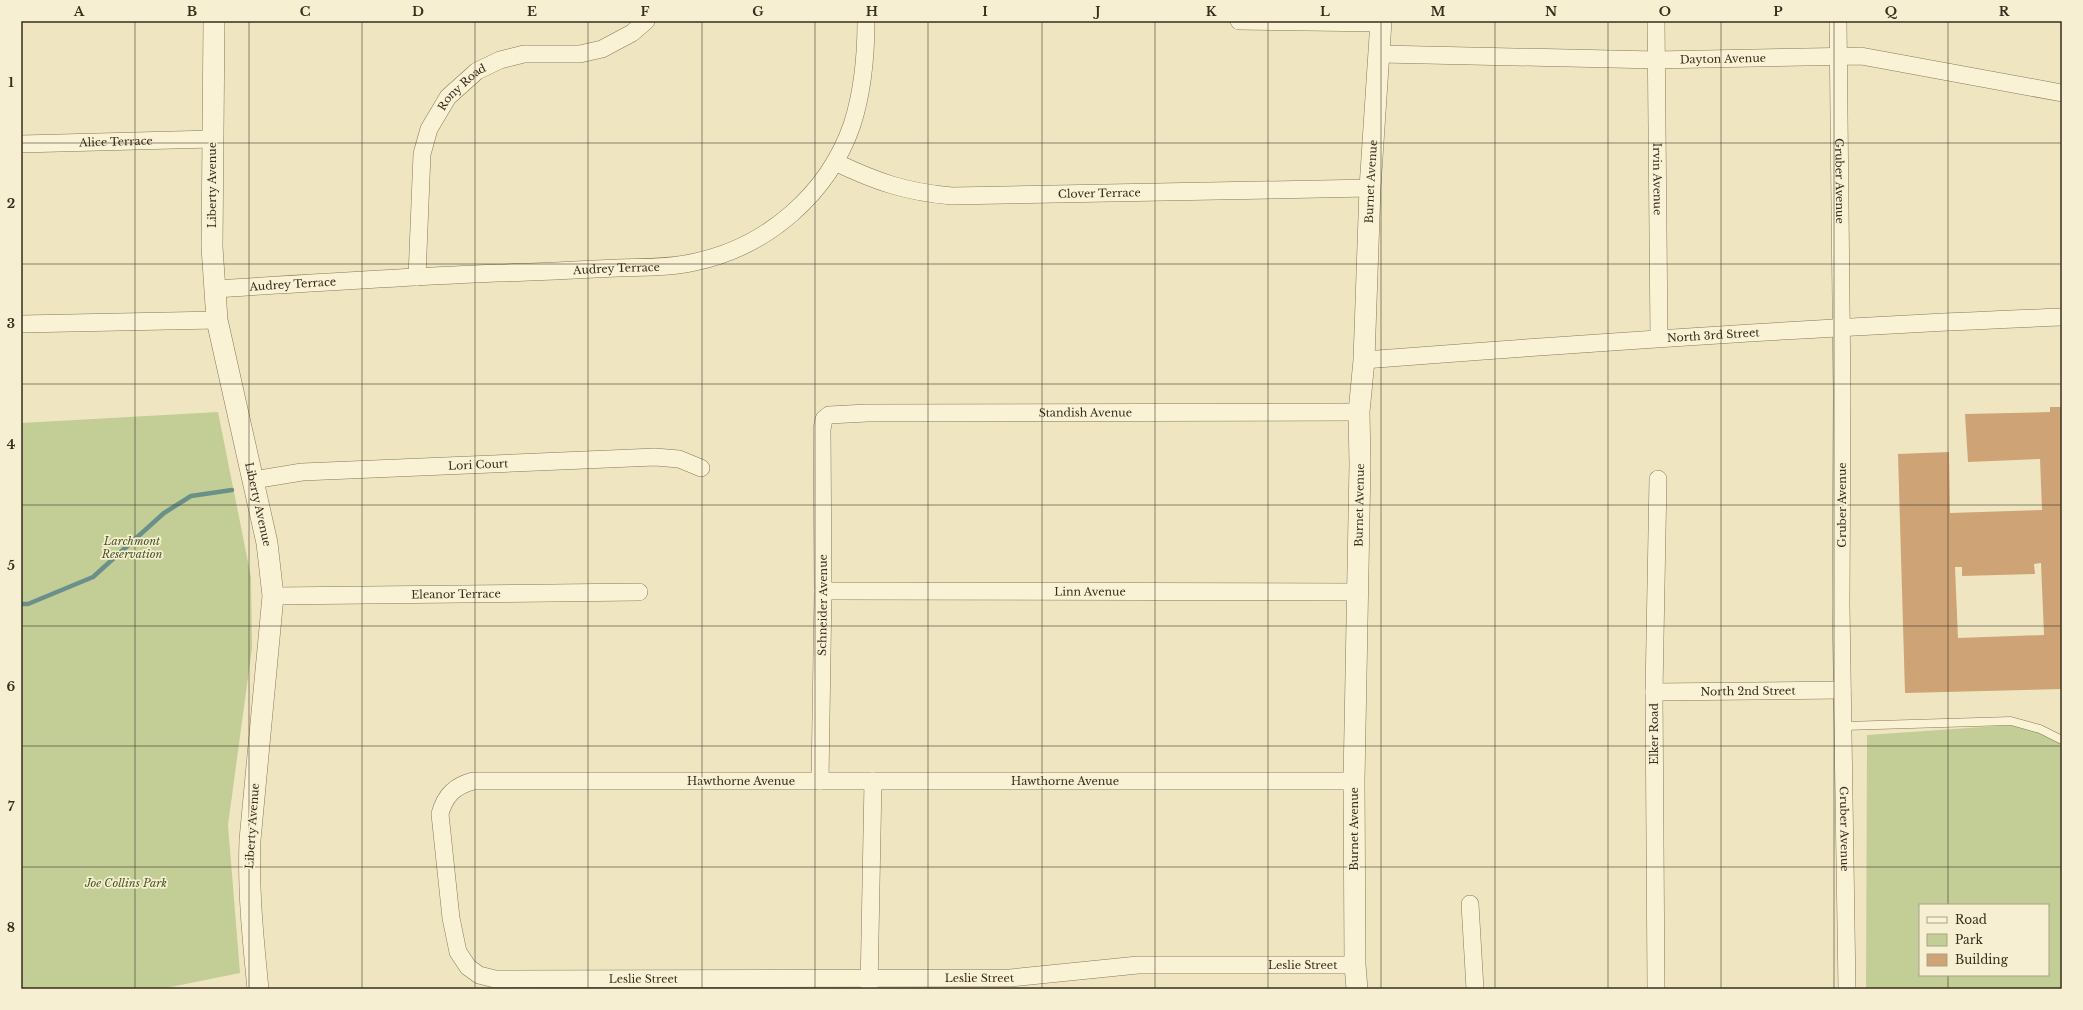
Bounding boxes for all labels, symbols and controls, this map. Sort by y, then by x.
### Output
text: A [73,3,85,20]
text: B [187,3,197,20]
text: C [300,3,311,20]
text: D [412,3,424,20]
text: E [527,3,537,20]
text: F [641,3,650,20]
text: G [752,3,764,20]
text: H [866,3,878,20]
text: I [982,3,988,20]
text: J [1092,3,1101,20]
text: K [1206,3,1217,20]
text: L [1320,3,1330,20]
text: M [1431,3,1446,20]
text: N [1545,3,1557,20]
text: O [1659,3,1671,20]
text: P [1773,3,1783,20]
text: Q [1885,3,1898,20]
text: R [1999,3,2011,20]
street label: Dayton Avenue [1680,51,1766,67]
street label: Rony Road [435,61,489,113]
text: 1 [8,74,14,91]
street label: Alice Terrace [78,134,153,150]
street label: Gruber Avenue [1832,138,1847,224]
street label: Burnet Avenue [1362,139,1380,224]
street label: Liberty Avenue [205,142,219,228]
street label: Irvin Avenue [1650,143,1665,215]
street label: Clover Terrace [1058,185,1141,201]
text: 2 [7,195,15,212]
street label: Audrey Terrace [572,260,660,277]
street label: Audrey Terrace [248,274,337,294]
text: 3 [7,315,15,332]
street label: North 3rd Street [1666,325,1761,345]
street label: Standish Avenue [1039,405,1132,420]
text: 4 [7,436,16,453]
street label: Lori Court [448,456,509,473]
street label: Liberty Avenue [242,461,274,547]
street label: Gruber Avenue [1835,462,1849,548]
street label: Burnet Avenue [1351,463,1367,547]
park label: Larchmont Reservation [101,534,162,561]
street label: Schneider Avenue [815,554,830,656]
text: 5 [7,557,15,574]
street label: Linn Avenue [1054,584,1126,599]
street label: Eleanor Terrace [411,587,501,601]
text: 6 [7,678,16,695]
street label: North 2nd Street [1700,683,1796,699]
street label: Elker Road [1647,703,1661,765]
street label: Hawthorne Avenue [687,774,795,788]
street label: Hawthorne Avenue [1011,774,1119,788]
street label: Liberty Avenue [242,783,262,869]
street label: Gruber Avenue [1837,786,1852,872]
street label: Burnet Avenue [1347,787,1361,871]
text: 7 [8,798,15,815]
park label: Joe Collins Park [84,876,167,890]
legend [1919,904,2049,976]
text: Road [1955,912,1987,927]
text: 8 [7,919,15,936]
text: Park [1955,932,1983,947]
text: Building [1955,952,2009,967]
street label: Leslie Street [1268,958,1338,972]
street label: Leslie Street [945,971,1015,985]
street label: Leslie Street [609,972,679,986]

